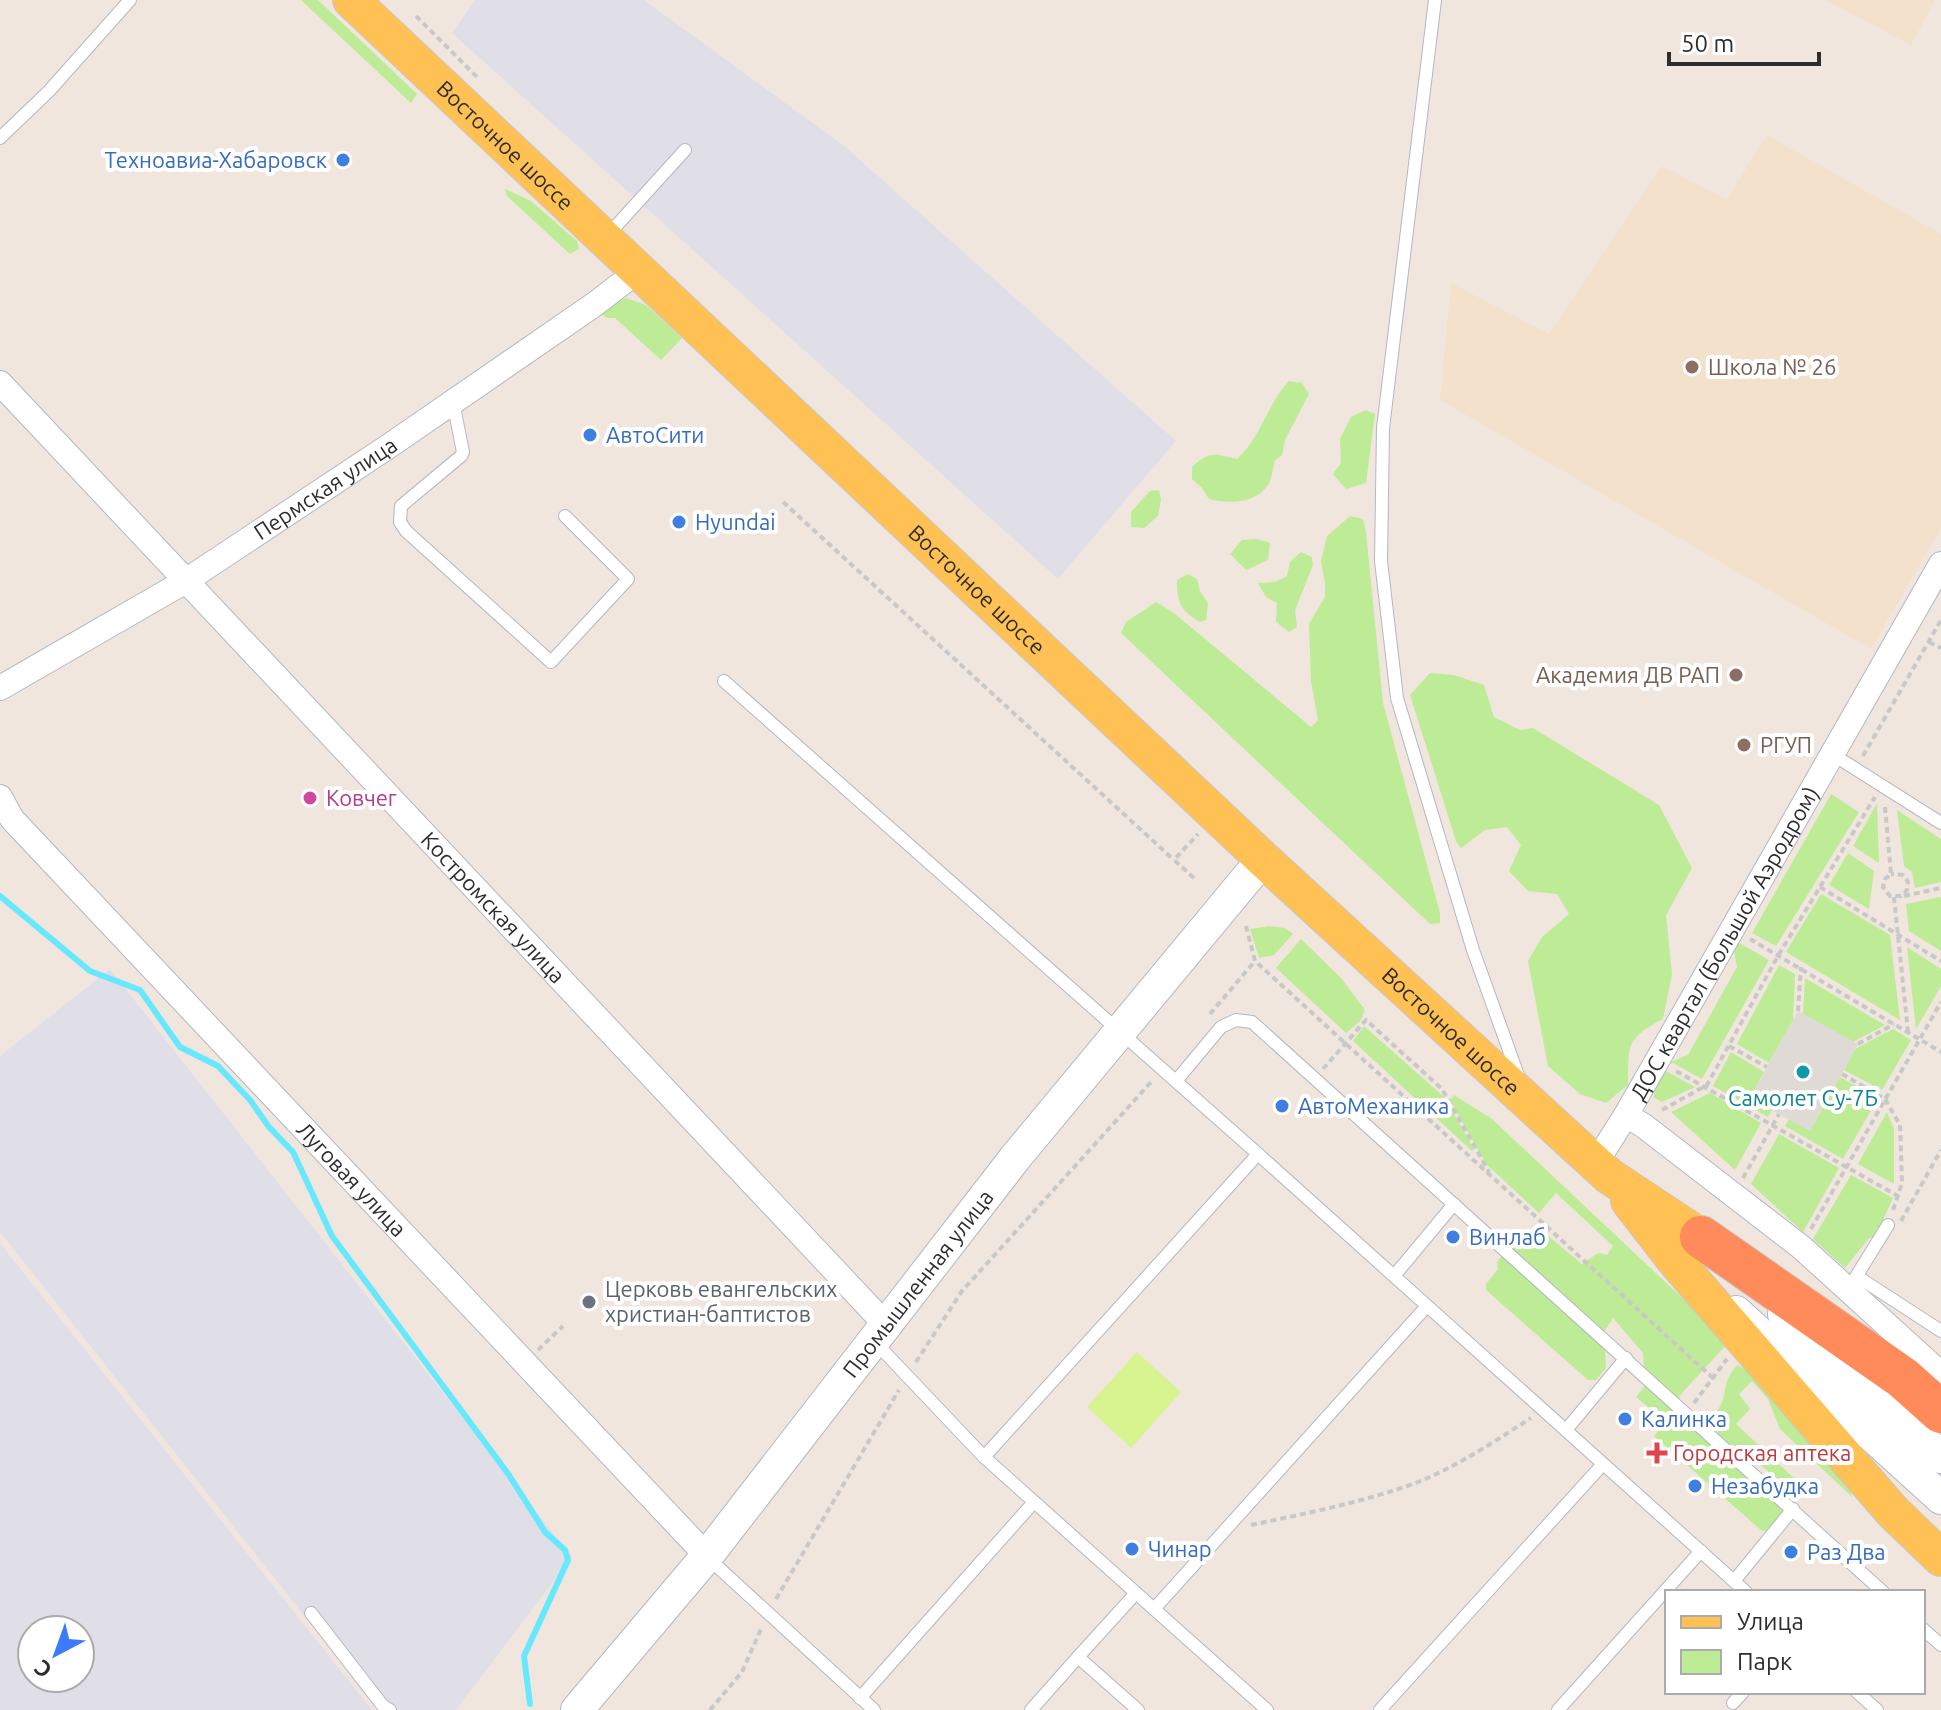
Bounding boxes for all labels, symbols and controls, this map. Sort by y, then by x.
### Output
scale bar [1669,16,1819,66]
text: 50 m [1681,30,1734,57]
street label: Восточное шоссе [432,75,579,215]
place label: Техноавиа-Хабаровск [105,147,327,172]
marker: Техноавиа-Хабаровск [334,151,352,169]
place label: Школа № 26 [1708,354,1836,379]
marker: Школа № 26 [1683,358,1701,376]
place label: АвтоСити [606,422,704,447]
marker: АвтоСити [581,426,599,444]
street label: Пермская улица [249,431,401,544]
place label: Hyundai [695,509,776,534]
marker: Hyundai [670,513,688,531]
street label: Восточное шоссе [904,519,1051,659]
place label: Академия ДВ РАП [1536,662,1720,687]
marker: Академия ДВ РАП [1727,666,1745,684]
place label: РГУП [1760,732,1812,757]
marker: РГУП [1735,736,1753,754]
street label: ДОС квартал (Большой Аэродром) [1624,782,1824,1104]
place label: Ковчег [326,785,397,810]
marker: Ковчег [301,789,319,807]
street label: Костромская улица [417,826,571,988]
street label: Восточное шоссе [1377,962,1525,1100]
marker: Самолет Су-7Б [1794,1063,1812,1081]
place label: Самолет Су-7Б [1728,1085,1878,1110]
place label: АвтоМеханика [1298,1093,1449,1118]
marker: АвтоМеханика [1273,1097,1291,1115]
street label: Луговая улица [292,1116,412,1241]
street label: Промышленная улица [837,1185,998,1382]
place label: Винлаб [1469,1224,1546,1249]
marker: Винлаб [1444,1228,1462,1246]
place label: Церковь евангельских христиан-баптистов [605,1276,837,1326]
marker: Церковь евангельских христиан-баптистов [580,1293,598,1311]
place label: Калинка [1641,1406,1727,1431]
marker: Калинка [1616,1410,1634,1428]
place label: Городская аптека [1673,1440,1851,1465]
marker: Городская аптека [1648,1444,1666,1462]
place label: Незабудка [1711,1473,1819,1498]
marker: Незабудка [1686,1477,1704,1495]
place label: Чинар [1148,1536,1212,1561]
place label: Раз Два [1807,1539,1886,1564]
marker: Чинар [1123,1540,1141,1558]
marker: Раз Два [1782,1543,1800,1561]
legend [1665,1590,1925,1694]
text: Улица [1737,1608,1804,1635]
north arrow [16,1614,96,1694]
text: Парк [1737,1648,1792,1675]
text: С [29,1655,56,1684]

